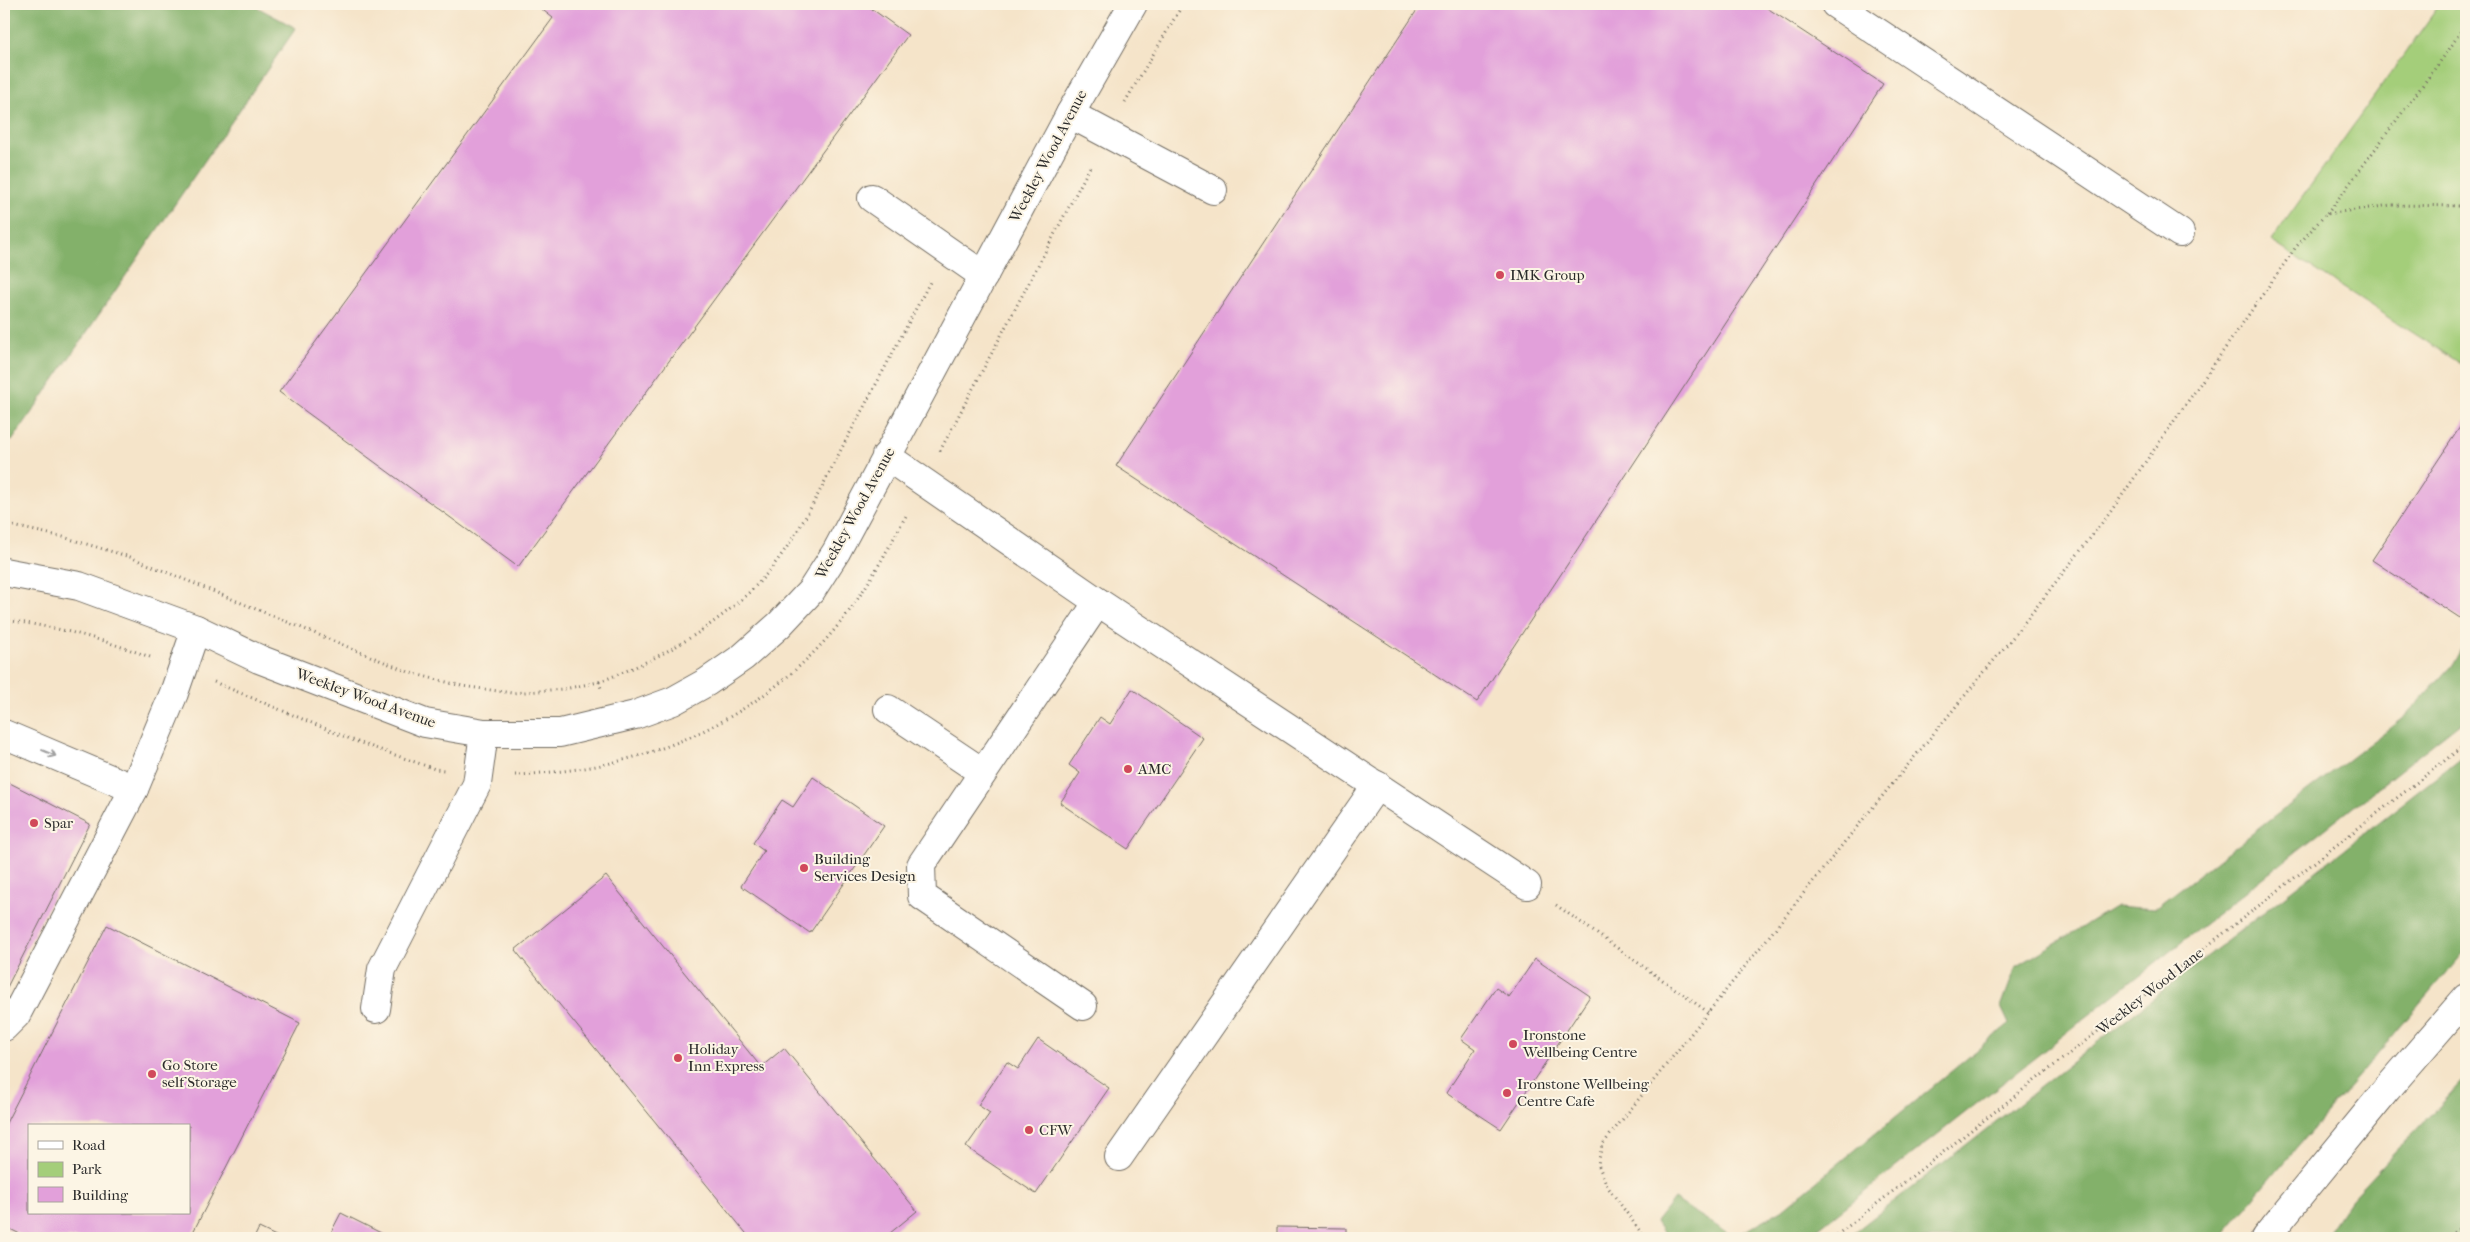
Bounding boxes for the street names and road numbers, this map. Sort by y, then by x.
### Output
street label: Weekley Wood Avenue [1005,86,1091,226]
street label: Weekley Wood Avenue [811,444,899,583]
street label: Weekley Wood Avenue [293,664,439,732]
street label: Weekley Wood Lane [2092,943,2208,1039]

